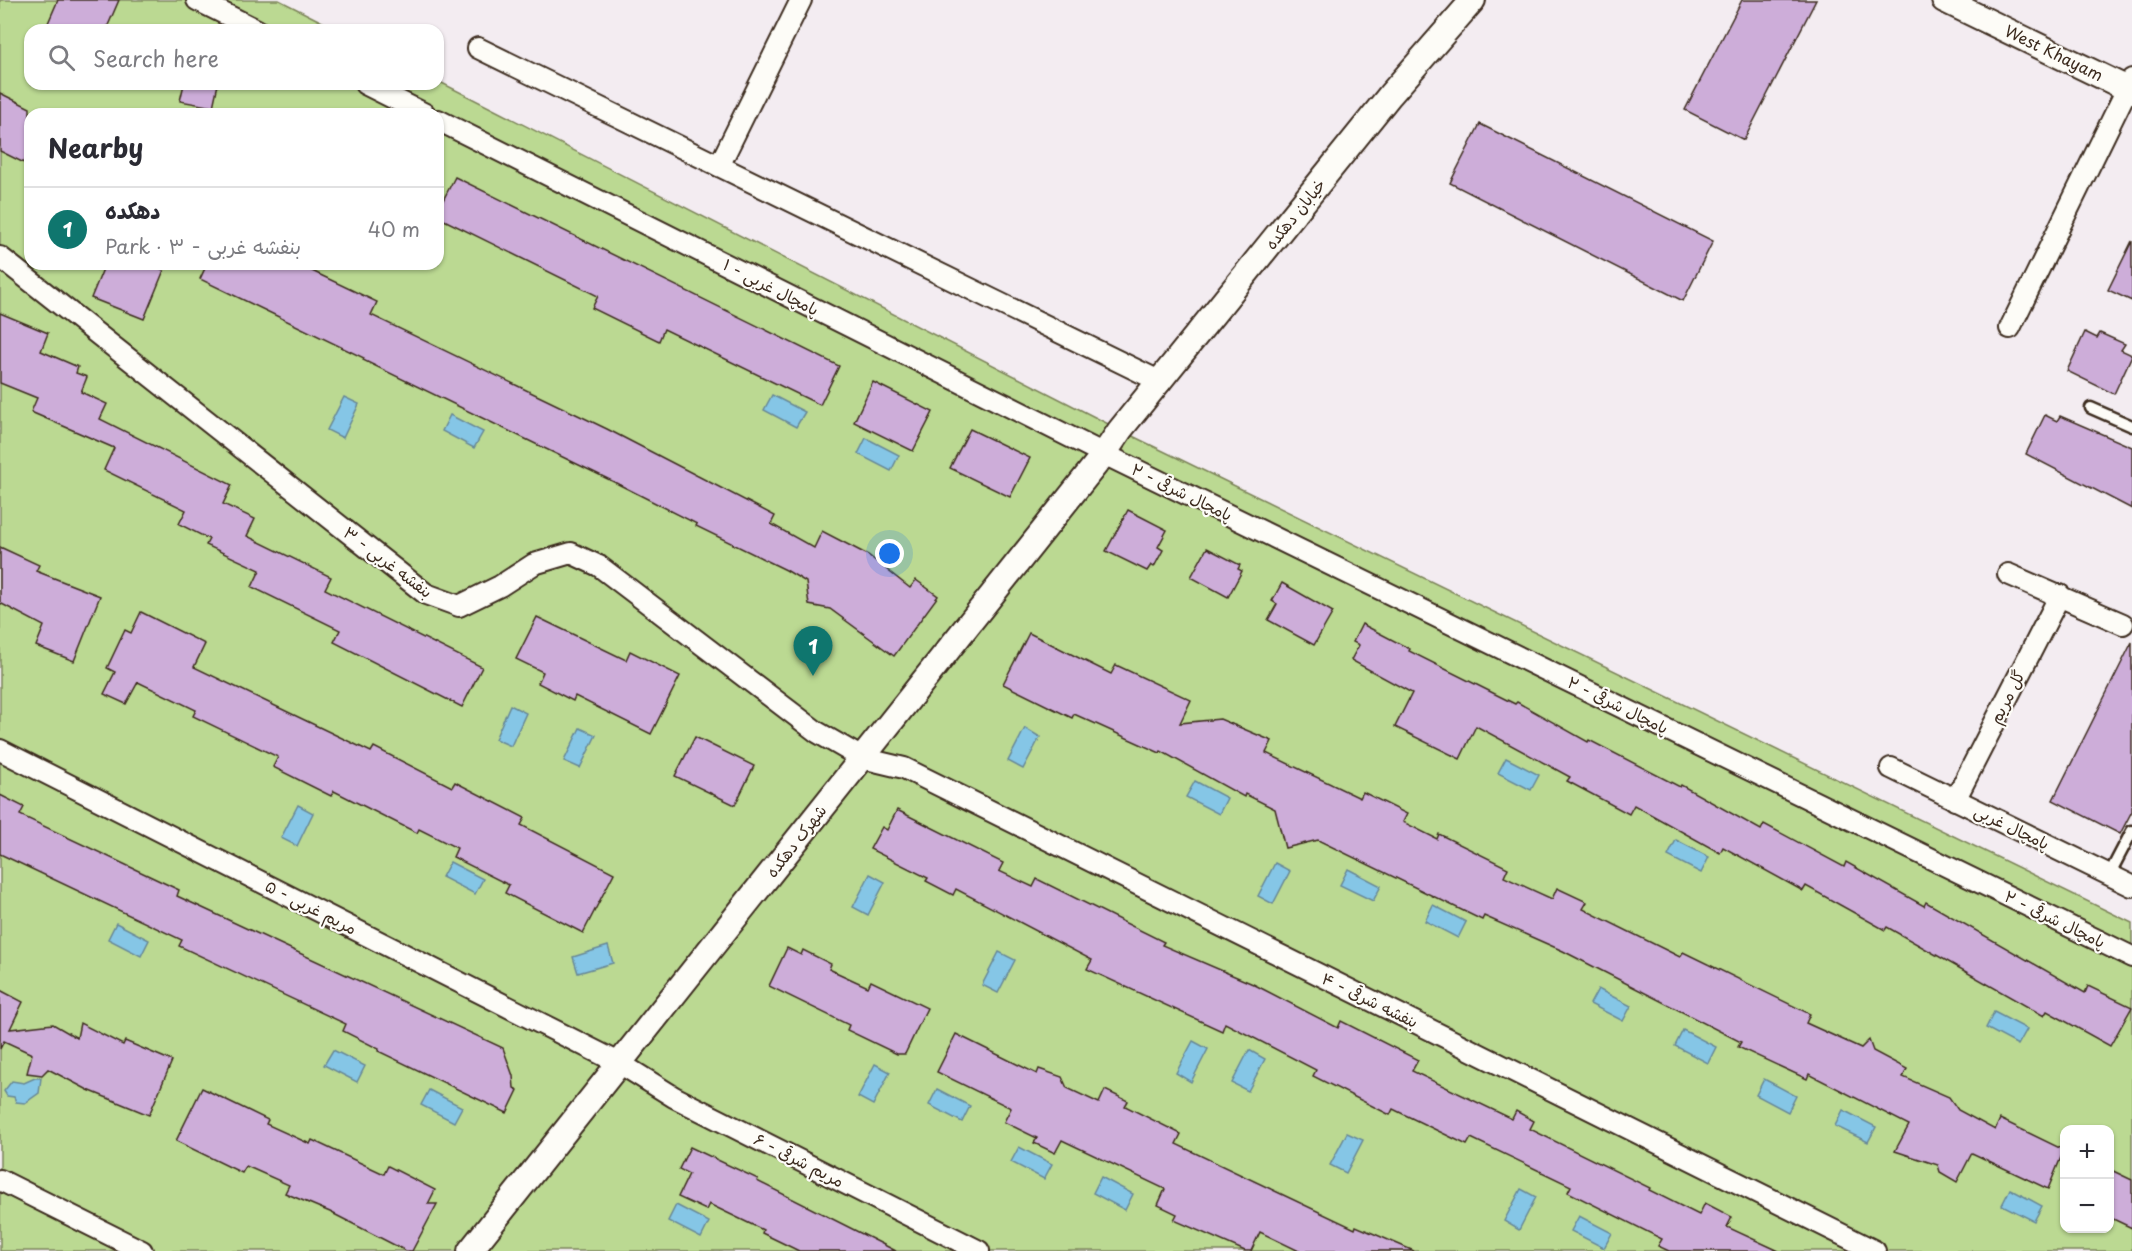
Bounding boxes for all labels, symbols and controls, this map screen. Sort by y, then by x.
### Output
street label: West Khayam [2001,18,2108,86]
search box [24,24,444,90]
icon: search [45,41,78,74]
text: Search here [93,41,219,74]
text: Nearby [48,128,143,167]
street label: خیابان دهکده [1258,173,1330,254]
text: دهکده [105,193,160,226]
text: 1 [63,214,72,244]
text: 40 m [368,214,420,244]
text: Park · بنفشه غربی - ۳ [105,231,301,261]
street label: پامچال غربی - ۱ [719,252,823,321]
street label: پامچال شرقی - ۲ [1128,456,1237,526]
street label: بنفشه غربی - ۳ [339,520,438,603]
your location [875,539,904,568]
pin: 1 [794,626,832,676]
street label: گل مریم [1982,665,2032,729]
street label: پامچال شرقی - ۲ [1564,669,1673,739]
street label: پامچال غربی [1971,798,2054,855]
street label: شهرک دهکده [759,799,831,882]
street label: مریم غربی - ۵ [261,873,361,941]
street label: پامچال شرقی - ۲ [2001,883,2110,953]
street label: بنفشه شرقی - ۴ [1318,965,1423,1033]
map controls [2060,1125,2114,1233]
button: + [2060,1125,2114,1179]
street label: مریم شرقی - ۶ [749,1126,849,1194]
button: − [2060,1179,2114,1233]

